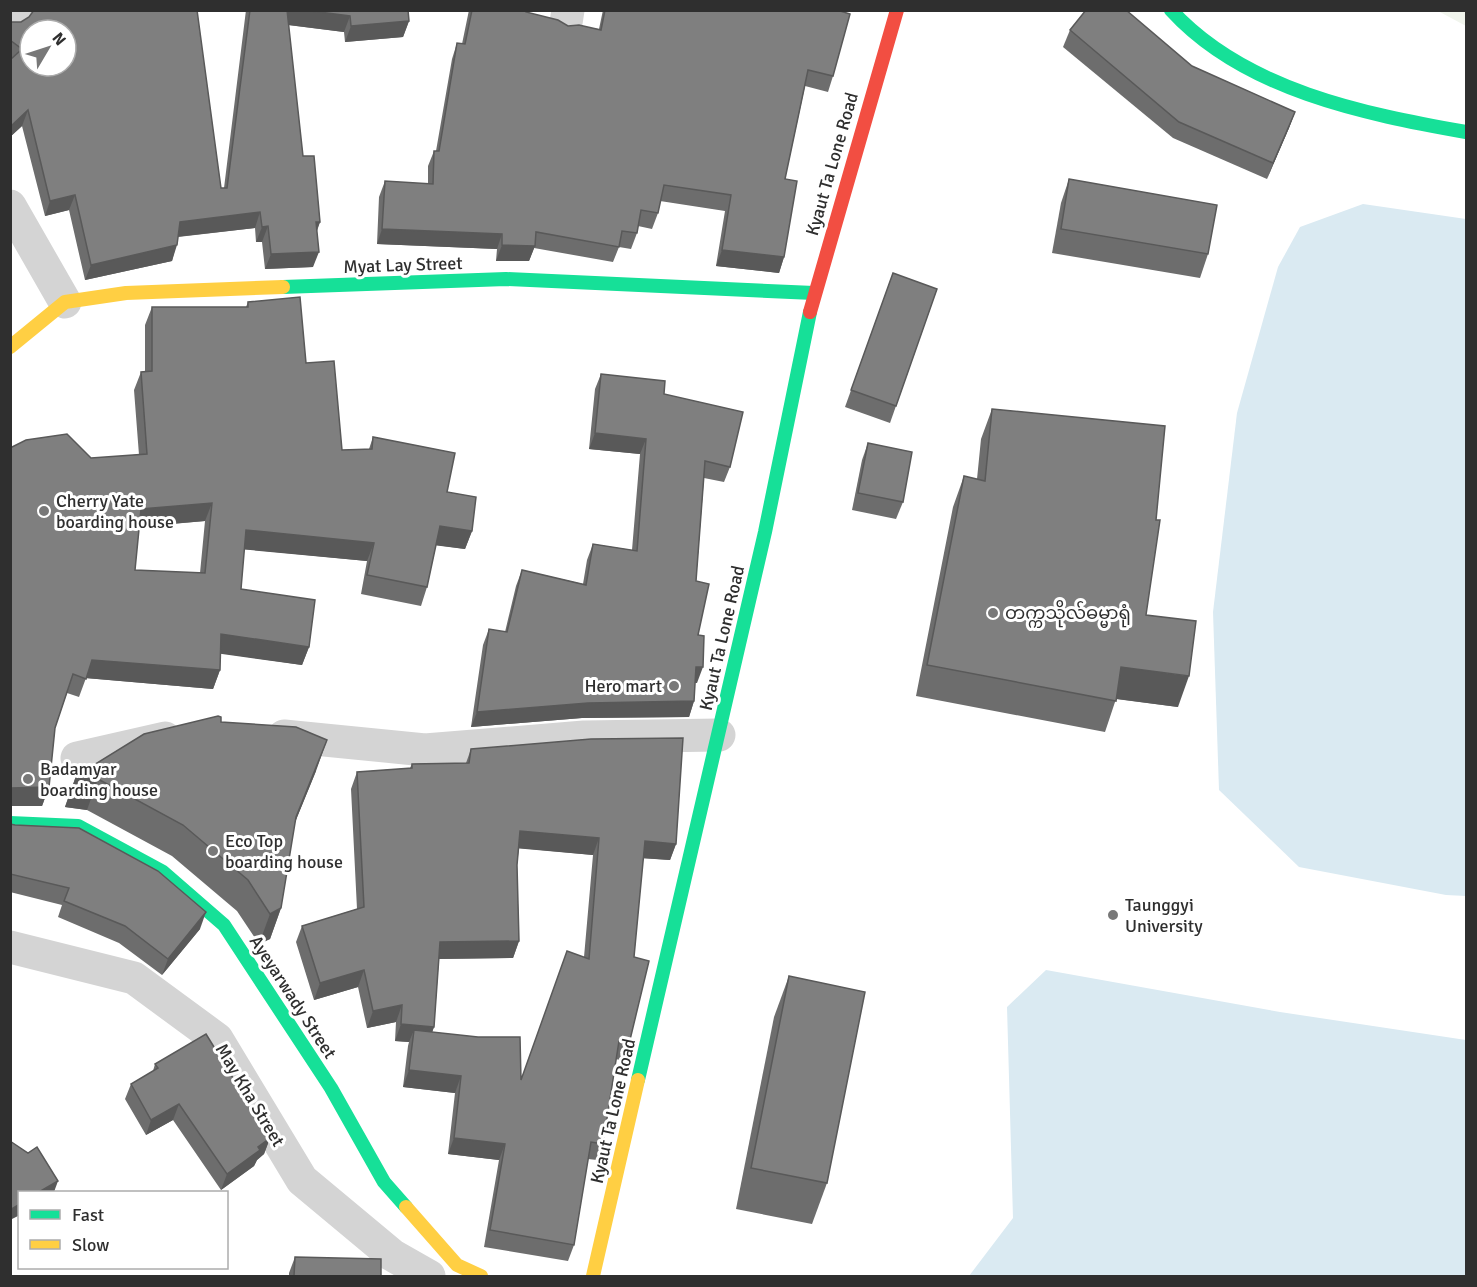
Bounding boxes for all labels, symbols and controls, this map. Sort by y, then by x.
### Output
north arrow [18,18,78,78]
text: N [48,29,70,50]
street label: Kyaut Ta Lone Road [801,90,863,238]
street label: Myat Lay Street [343,252,463,278]
place label: Cherry Yate boarding house [56,490,174,533]
marker: Cherry Yate boarding house [37,504,51,518]
street label: Kyaut Ta Lone Road [695,563,749,713]
place label: တက္ကသိုလ်ဓမ္မာရုံ [1005,599,1131,628]
marker: တက္ကသိုလ်ဓမ္မာရုံ [986,606,1000,620]
place label: Hero mart [584,675,662,697]
marker: Hero mart [667,679,681,693]
place label: Badamyar boarding house [40,758,158,801]
marker: Badamyar boarding house [21,772,35,786]
place label: Eco Top boarding house [225,830,343,873]
marker: Eco Top boarding house [206,844,220,858]
place label: Taunggyi University [1125,894,1203,937]
marker: Taunggyi University [1106,908,1120,922]
street label: Ayeyarwady Street [245,931,341,1063]
street label: Kyaut Ta Lone Road [586,1036,640,1186]
street label: May Kha Street [211,1039,289,1151]
legend [18,1191,228,1269]
text: Fast [72,1204,104,1226]
text: Slow [72,1234,109,1256]

